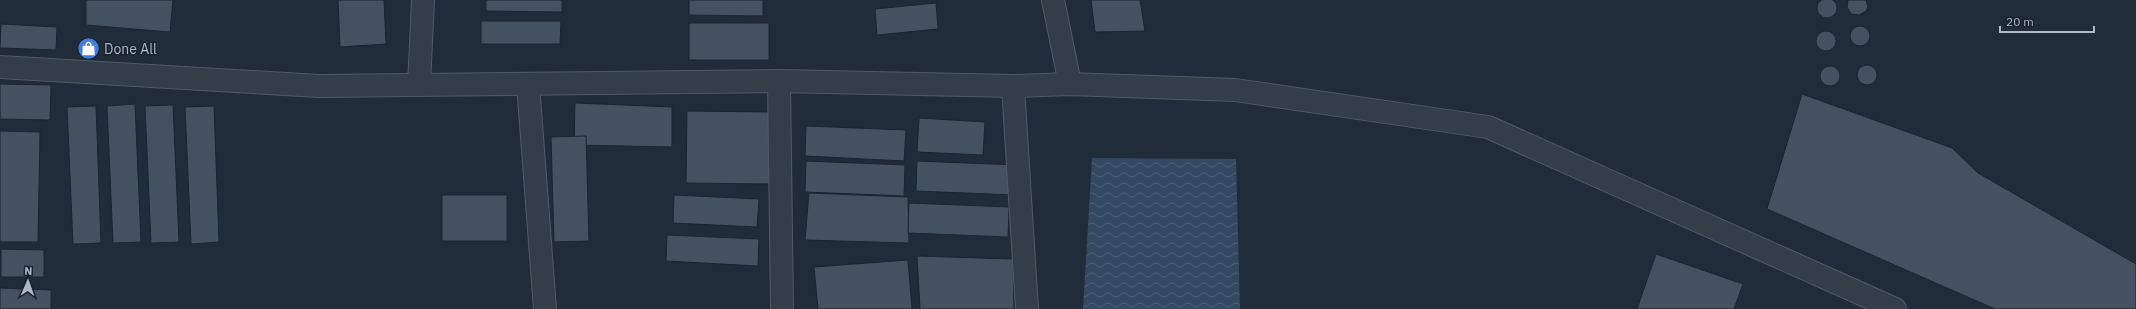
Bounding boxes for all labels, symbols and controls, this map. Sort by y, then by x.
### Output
scale bar [2000,8,2094,34]
text: 20 m [2006,14,2034,29]
shop icon: Done All [75,36,101,62]
place label: Done All [104,40,157,58]
north arrow [8,261,48,301]
text: N [24,264,33,278]

